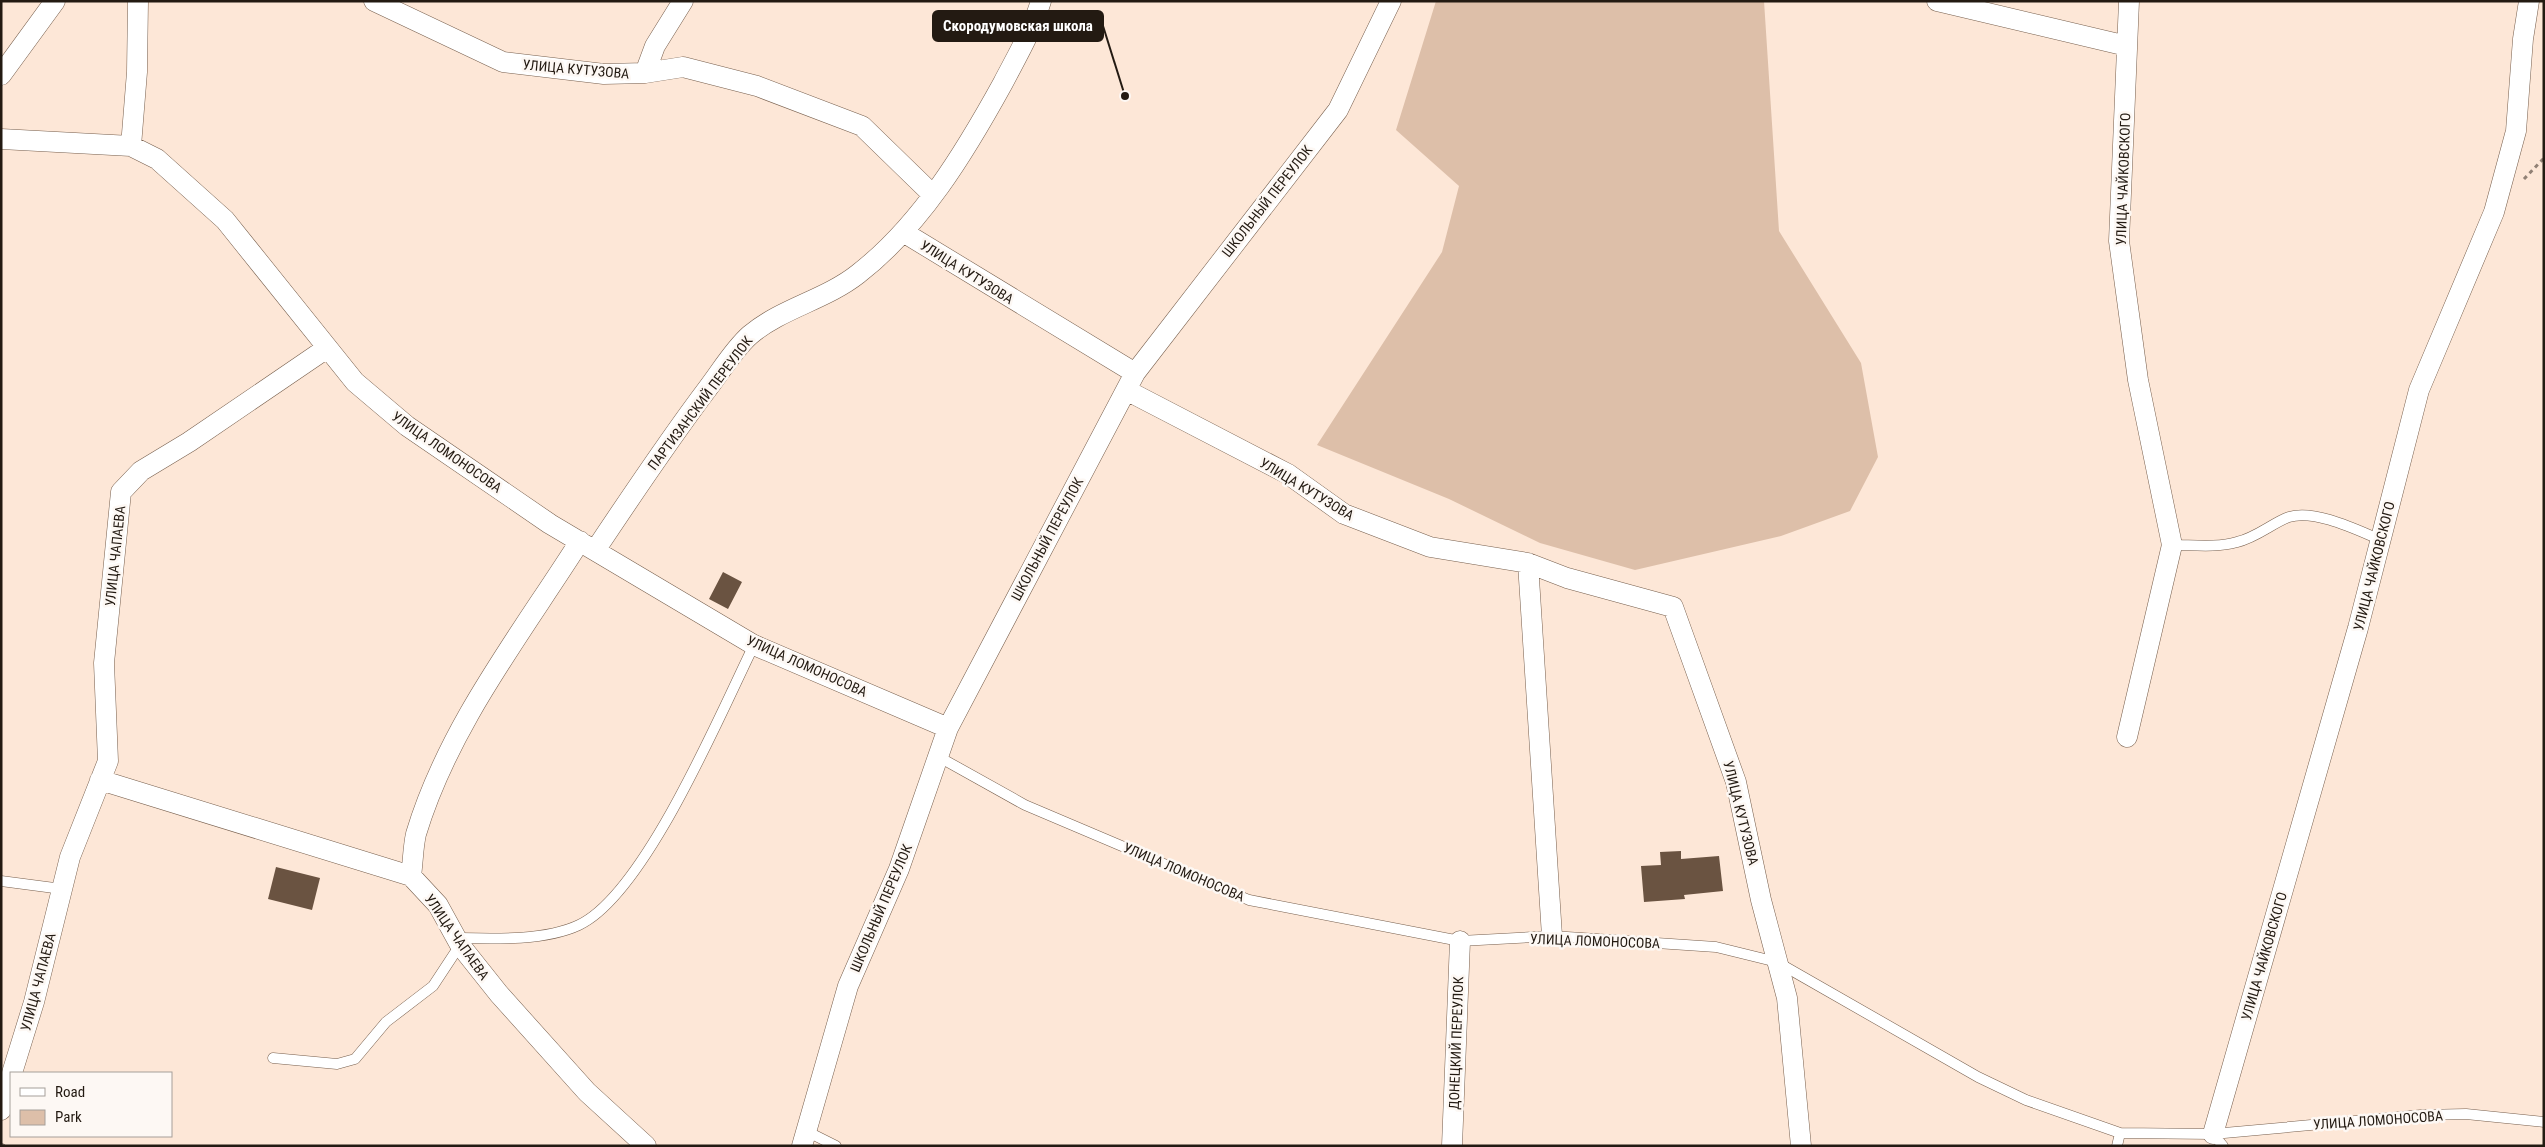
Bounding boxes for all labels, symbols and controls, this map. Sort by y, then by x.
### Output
callout: Скородумовская школа [933,11,1103,41]
text: Скородумовская школа [943,17,1093,35]
street label: УЛИЦА КУТУЗОВА [522,56,630,82]
street label: УЛИЦА ЧАЙКОВСКОГО [2113,112,2133,246]
street label: ШКОЛЬНЫЙ ПЕРЕУЛОК [1218,142,1316,260]
street label: УЛИЦА КУТУЗОВА [917,237,1017,307]
street label: ПАРТИЗАНСКИЙ ПЕРЕУЛОК [644,333,756,473]
street label: УЛИЦА ЛОМОНОСОВА [389,408,505,496]
street label: УЛИЦА КУТУЗОВА [1257,455,1357,523]
street label: ШКОЛЬНЫЙ ПЕРЕУЛОК [1008,475,1086,603]
street label: УЛИЦА ЧАЙКОВСКОГО [2350,500,2398,632]
street label: УЛИЦА ЧАПАЕВА [102,505,128,607]
street label: УЛИЦА ЛОМОНОСОВА [744,632,870,700]
street label: УЛИЦА КУТУЗОВА [1720,759,1762,867]
street label: УЛИЦА ЛОМОНОСОВА [1121,839,1247,905]
street label: ШКОЛЬНЫЙ ПЕРЕУЛОК [847,842,915,974]
street label: УЛИЦА ЧАЙКОВСКОГО [2238,890,2290,1022]
street label: УЛИЦА ЧАПАЕВА [421,891,493,983]
street label: УЛИЦА ЧАПАЕВА [17,931,59,1033]
street label: УЛИЦА ЛОМОНОСОВА [1530,931,1660,951]
street label: ДОНЕЦКИЙ ПЕРЕУЛОК [1446,976,1466,1110]
legend [10,1072,172,1137]
text: Road [55,1083,85,1101]
street label: УЛИЦА ЛОМОНОСОВА [2313,1107,2443,1133]
text: Park [55,1108,82,1126]

